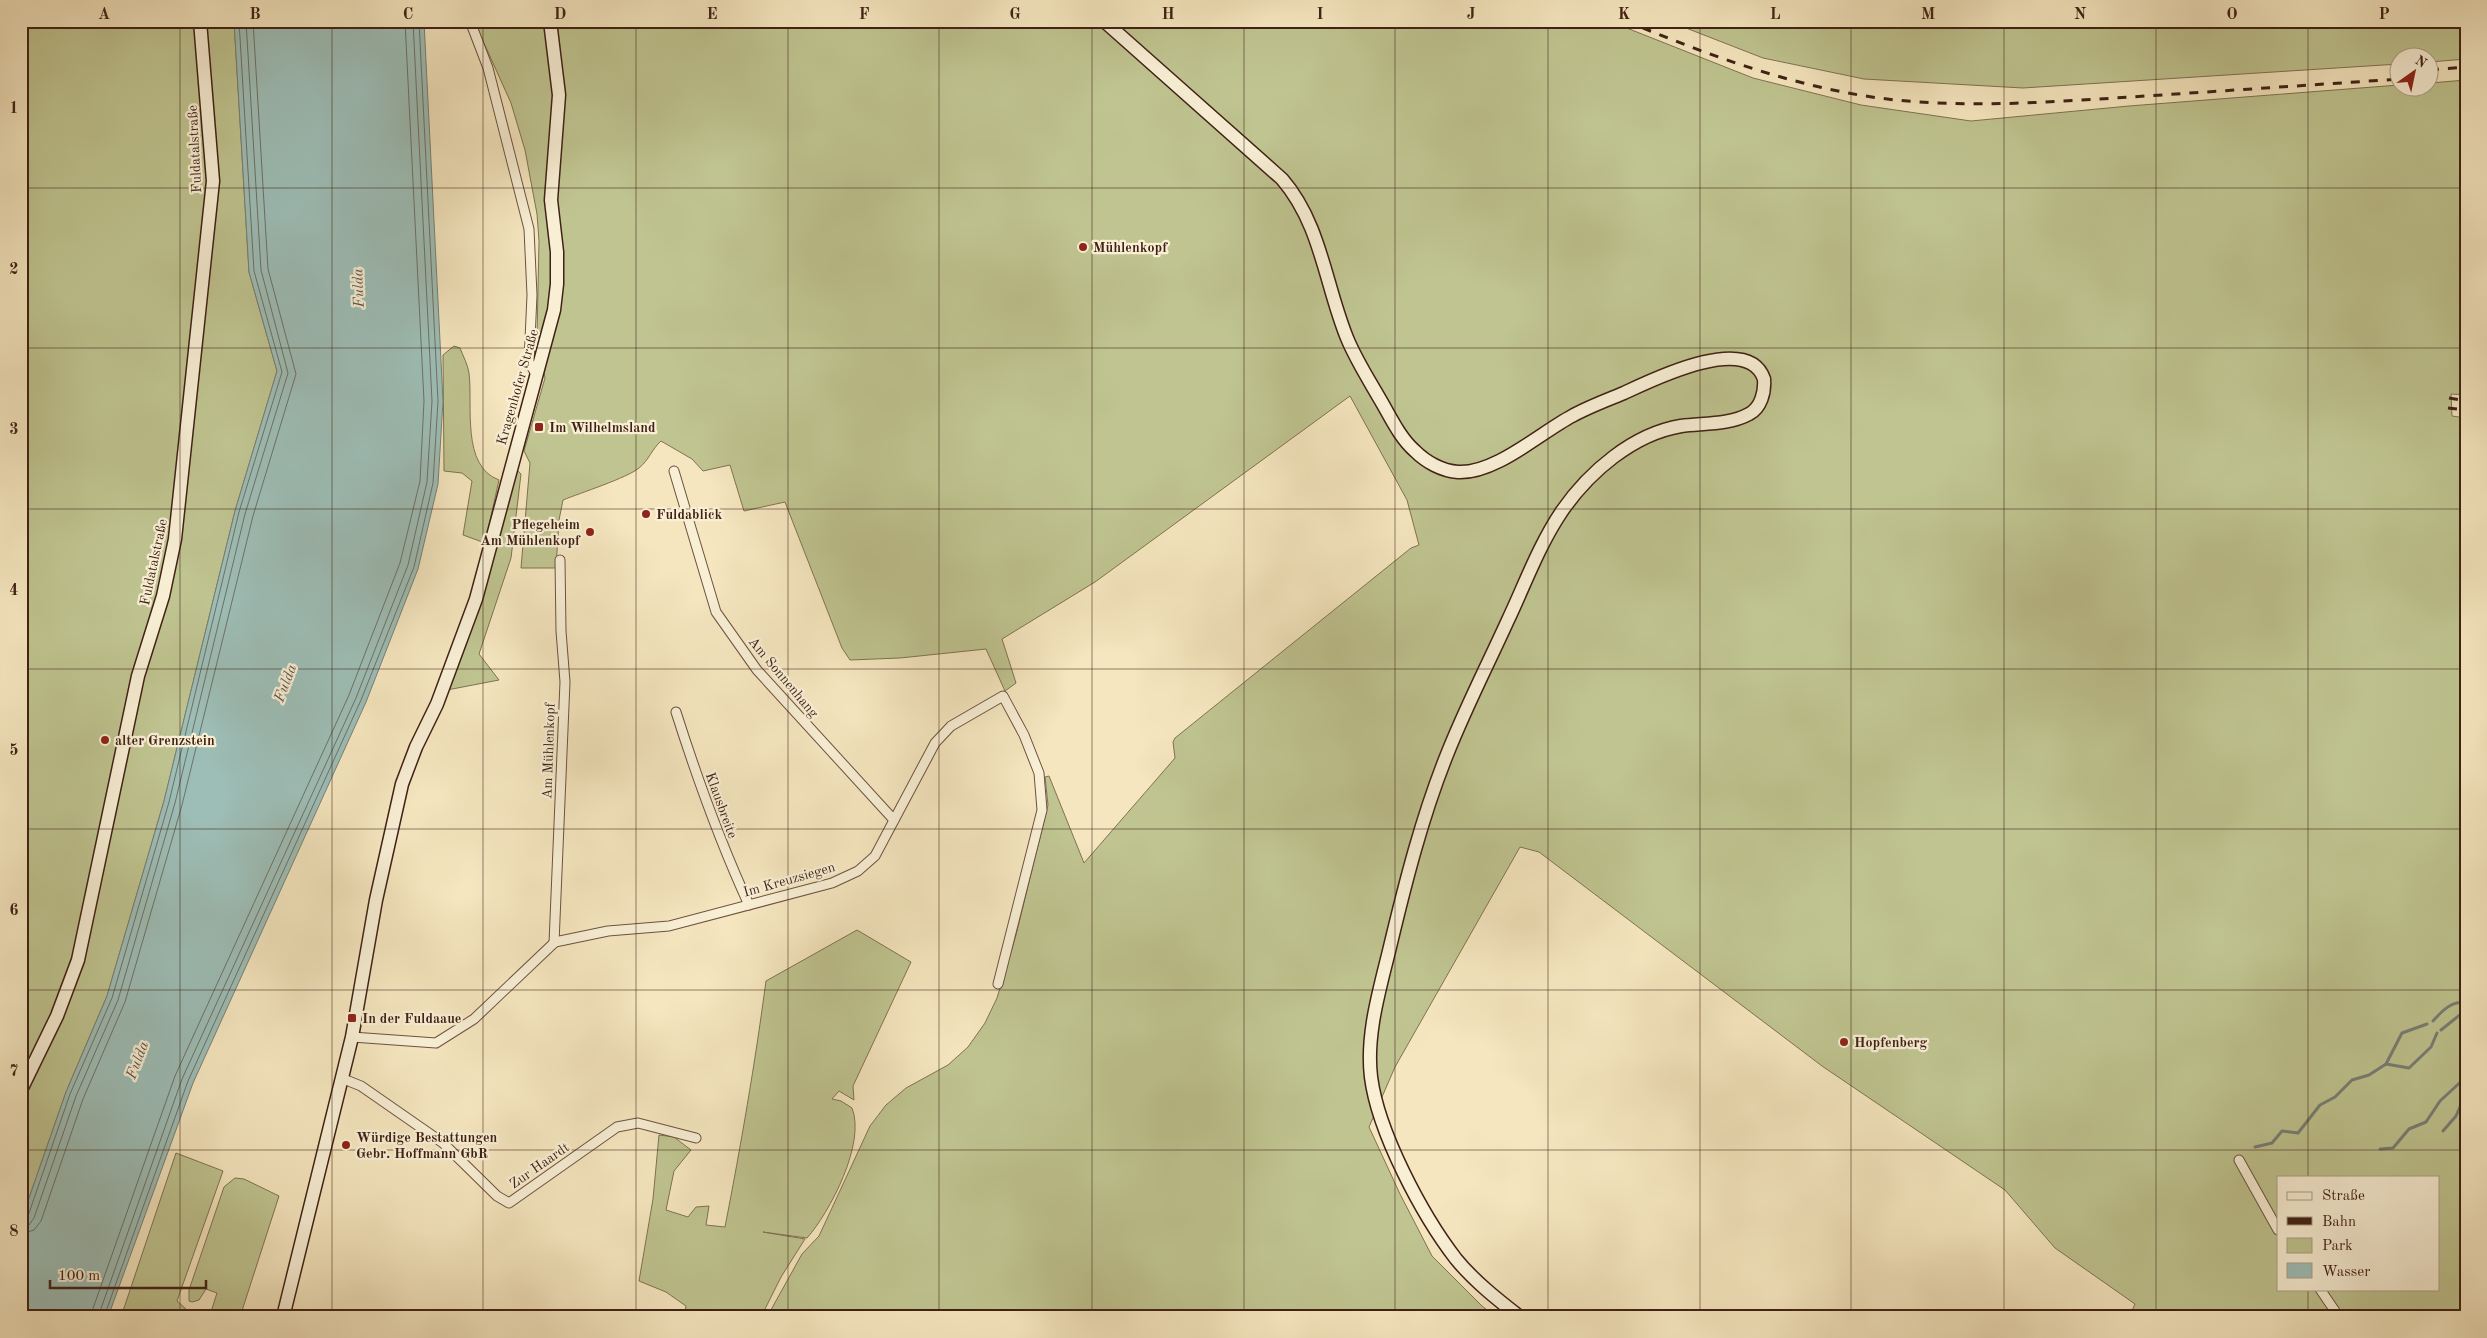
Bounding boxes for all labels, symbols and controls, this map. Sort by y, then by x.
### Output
text: A [98,7,110,23]
text: B [249,7,261,23]
text: C [403,7,413,23]
text: D [554,7,566,23]
text: E [706,7,718,23]
text: F [859,7,870,23]
text: G [1009,7,1021,23]
text: H [1161,7,1175,23]
text: I [1316,7,1324,23]
text: J [1467,7,1476,23]
text: K [1618,7,1630,23]
text: L [1770,7,1781,23]
text: M [1921,7,1935,23]
text: N [2074,7,2087,23]
text: O [2226,7,2238,23]
text: P [2378,7,2390,23]
north arrow [2390,48,2440,98]
text: N [2412,53,2429,71]
text: 1 [9,101,19,117]
street label: Fuldatalstraße [186,105,204,193]
marker: Mühlenkopf [1077,241,1089,253]
place label: Mühlenkopf [1093,241,1168,255]
text: 2 [9,262,19,278]
water label: Fulda [351,268,368,309]
street label: Kragenhofer Straße [495,328,541,447]
marker: Im Wilhelmsland [533,421,545,433]
place label: Im Wilhelmsland [549,421,656,435]
text: 3 [9,422,19,438]
marker: Fuldablick [640,508,652,520]
place label: Fuldablick [656,508,722,522]
street label: Fuldatalstraße [138,518,170,607]
place label: Pflegeheim Am Mühlenkopf [480,518,581,548]
marker: Pflegeheim Am Mühlenkopf [584,526,596,538]
text: 4 [9,583,19,599]
street label: Am Sonnenhang [746,635,821,721]
water label: Fulda [272,663,300,705]
street label: Am Mühlenkopf [540,701,558,799]
marker: alter Grenzstein [99,734,111,746]
place label: alter Grenzstein [115,734,215,748]
text: 5 [9,743,19,759]
street label: Klausbreite [703,770,739,840]
street label: Im Kreuzsiegen [742,860,837,900]
text: 6 [9,903,19,919]
marker: In der Fuldaaue [346,1012,358,1024]
place label: In der Fuldaaue [362,1012,461,1026]
marker: Hopfenberg [1838,1036,1850,1048]
place label: Hopfenberg [1854,1036,1928,1050]
water label: Fulda [124,1040,152,1082]
text: 7 [9,1064,19,1080]
place label: Würdige Bestattungen Gebr. Hoffmann GbR [356,1131,498,1161]
marker: Würdige Bestattungen Gebr. Hoffmann GbR [340,1139,352,1151]
street label: Zur Haardt [507,1140,572,1191]
legend [2277,1176,2440,1290]
text: Straße [2322,1189,2365,1204]
text: Bahn [2322,1215,2356,1230]
text: 8 [9,1224,19,1240]
text: Park [2322,1239,2353,1254]
scale bar [50,1258,206,1290]
text: Wasser [2322,1265,2370,1280]
text: 100 m [58,1269,100,1284]

